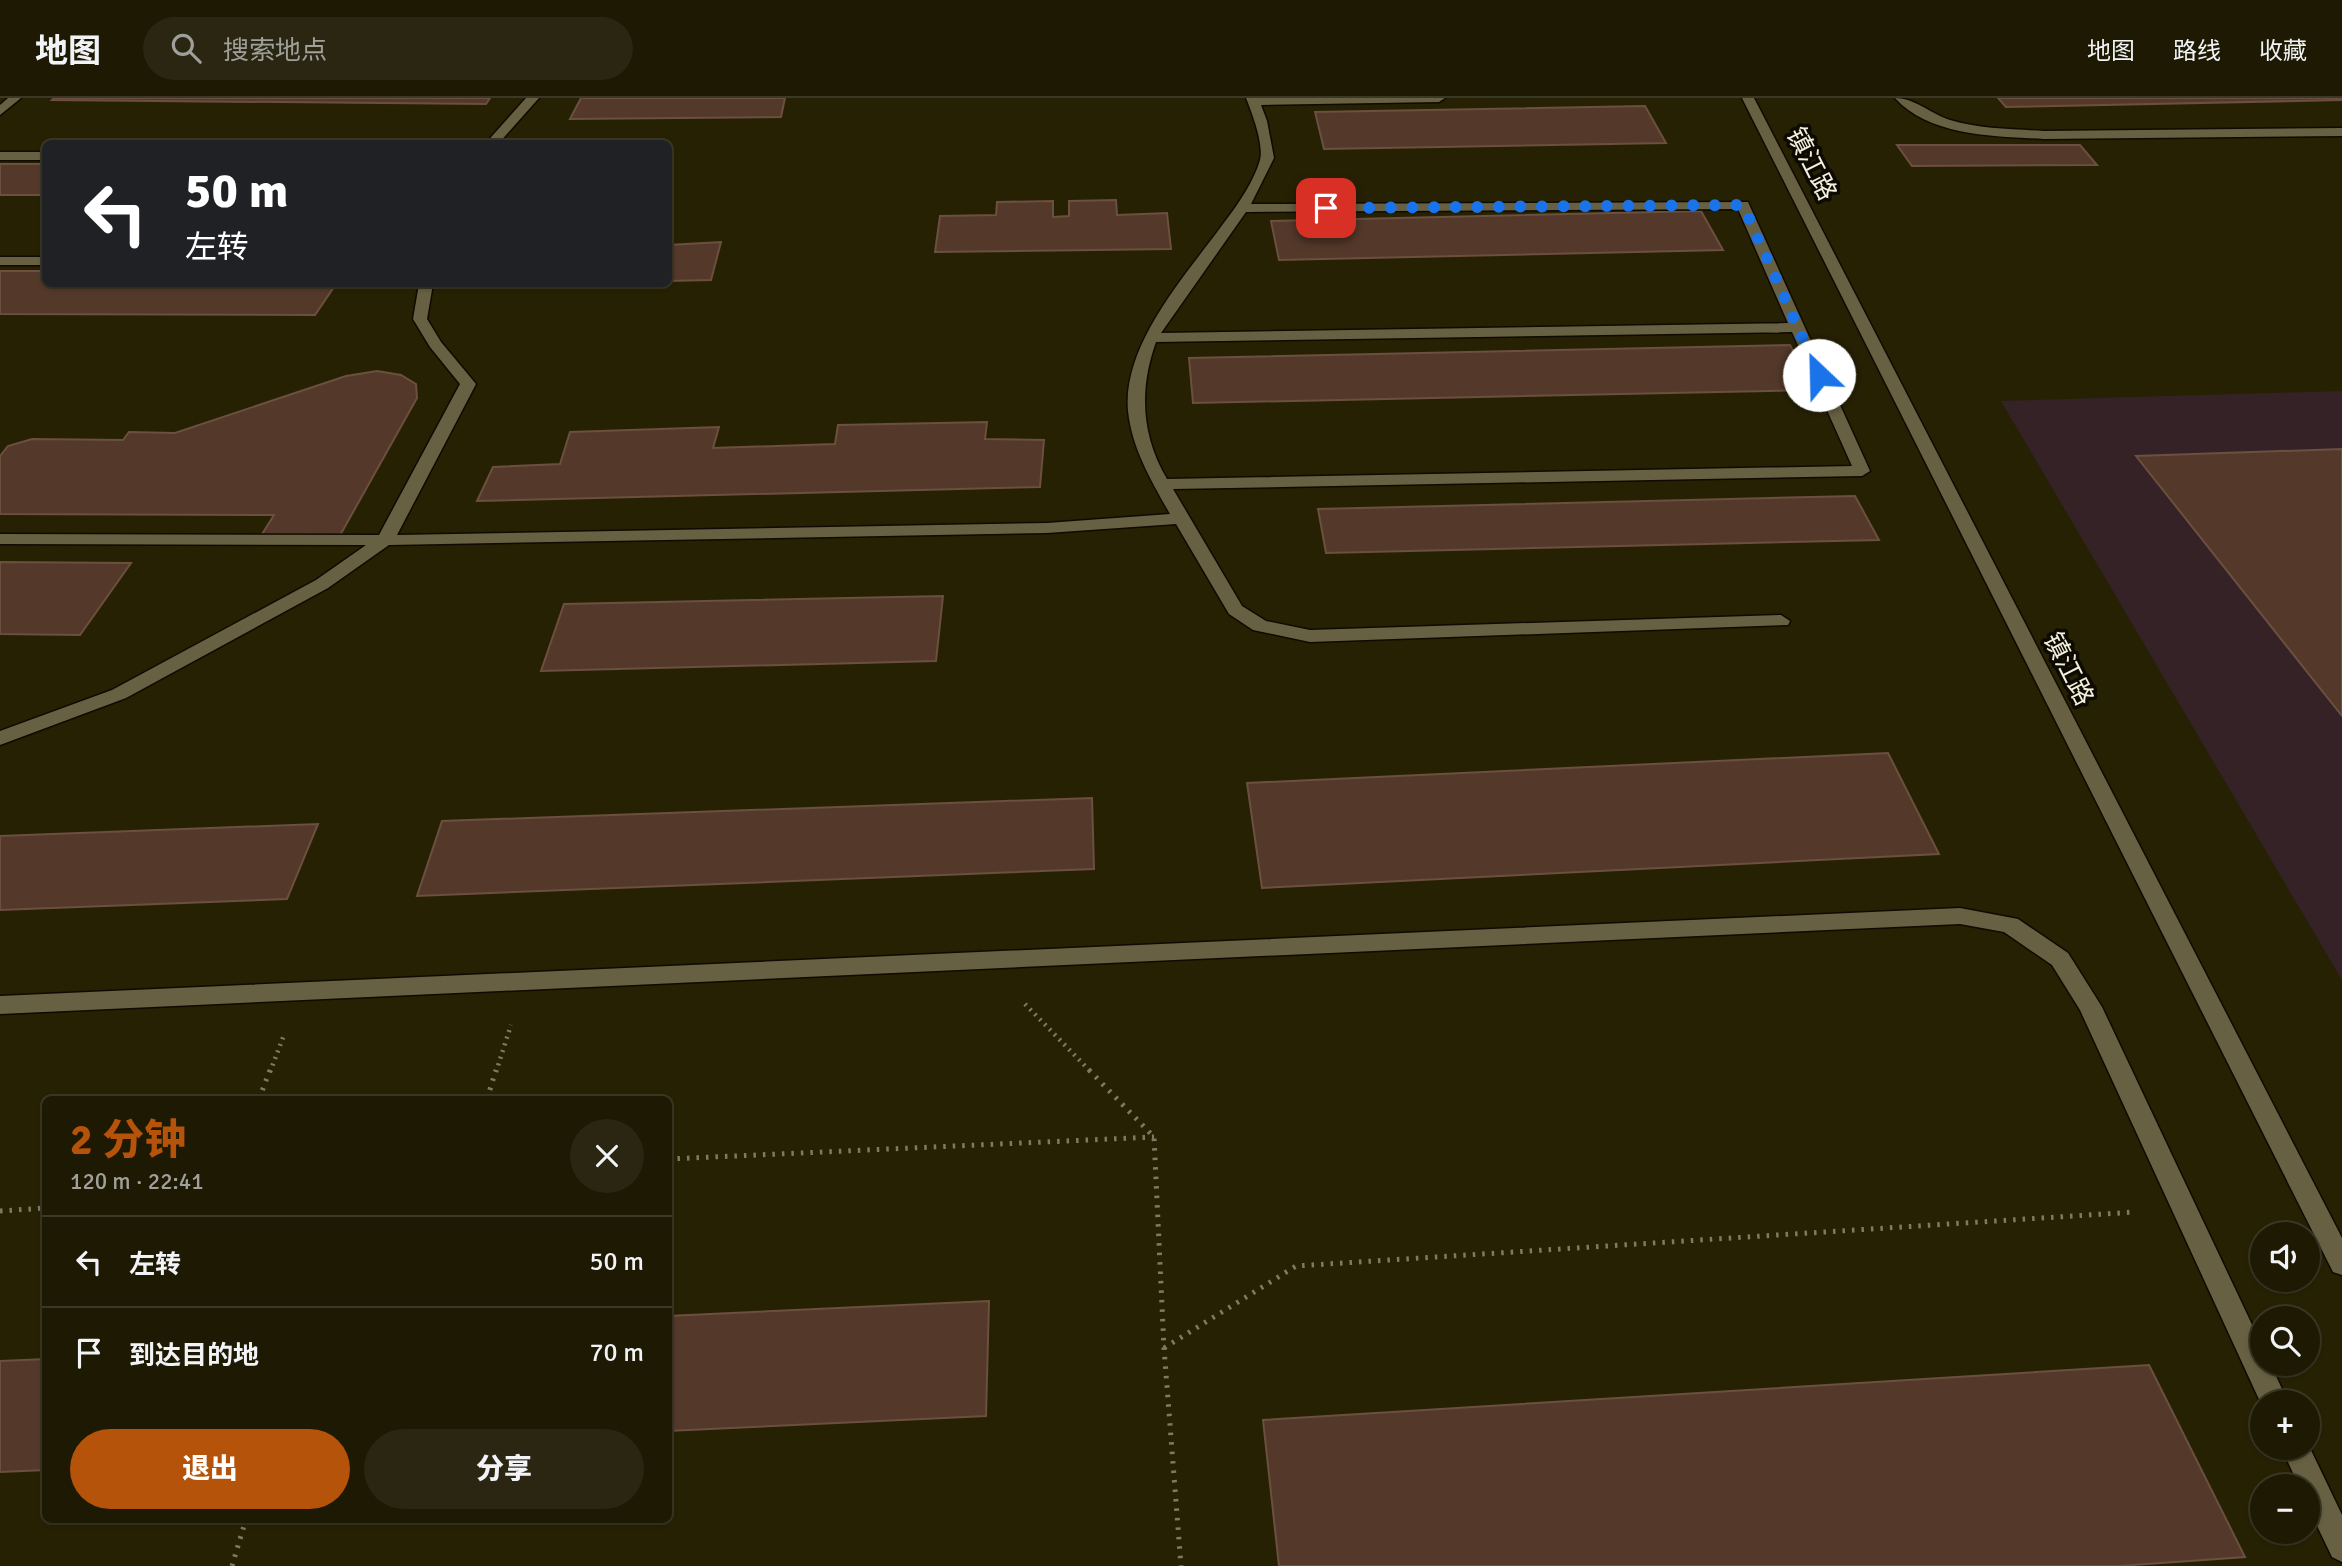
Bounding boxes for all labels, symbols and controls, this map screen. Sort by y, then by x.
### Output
search box [143,17,633,80]
icon: search [167,29,205,67]
text: 地图 [35,31,101,72]
text: 搜索地点 [223,35,327,67]
text: 地图 [2087,36,2135,66]
text: 路线 [2173,36,2221,66]
text: 收藏 [2259,36,2307,66]
street label: 镇江路 [1779,122,1843,206]
text: 50 m [185,161,288,221]
icon: left [70,168,161,259]
pin [1296,178,1356,238]
icon: arrive [1307,189,1345,227]
text: 左转 [185,228,249,267]
position arrow [1782,338,1856,412]
street label: 镇江路 [2036,627,2100,711]
text: 2 分钟 [70,1115,186,1166]
button: close [570,1119,644,1193]
text: 120 m · 22:41 [70,1167,204,1196]
map controls [2250,1222,2320,1544]
button: sound [2250,1222,2320,1292]
icon: left [70,1243,108,1281]
text: 50 m [589,1246,644,1278]
text: 左转 [129,1249,181,1281]
button: search [2250,1306,2320,1376]
icon: arrive [70,1334,108,1372]
text: 70 m [589,1337,644,1369]
text: 到达目的地 [129,1340,259,1372]
button: + [2250,1390,2320,1460]
button: 退出 [70,1429,350,1509]
button: 分享 [364,1429,644,1509]
button: − [2250,1474,2320,1544]

